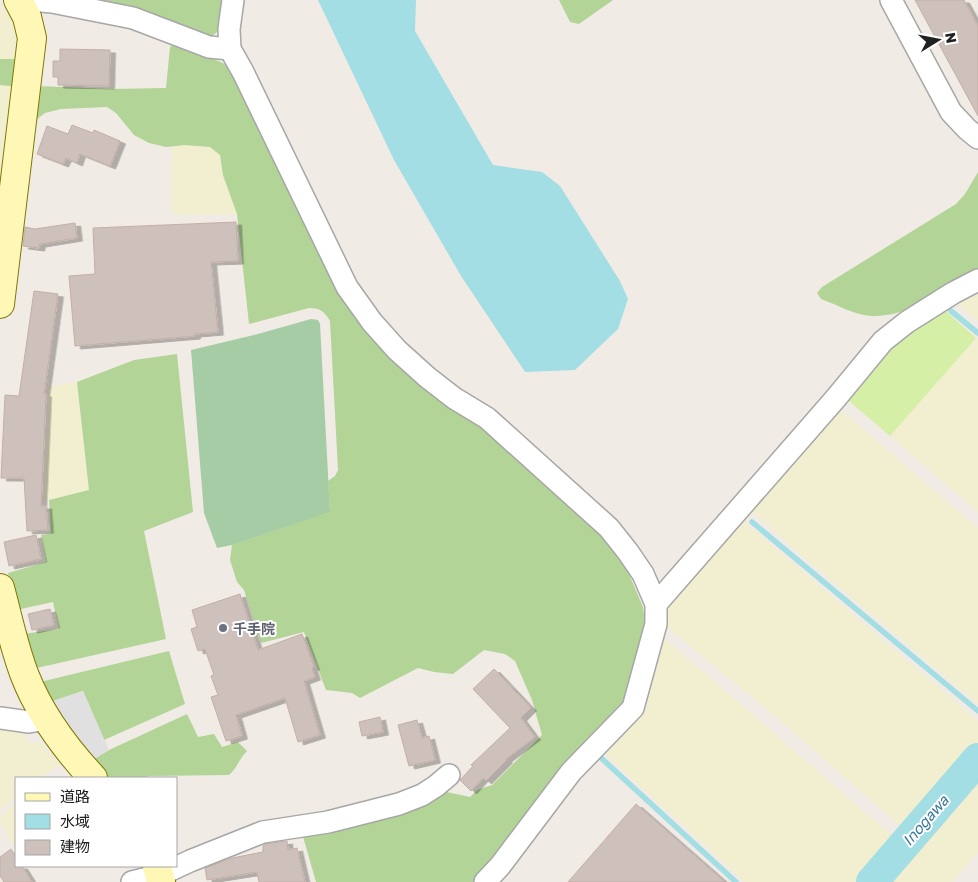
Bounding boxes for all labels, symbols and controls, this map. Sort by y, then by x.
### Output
north arrow [913,15,963,65]
text: N [942,31,961,44]
place label: 千手院 [233,620,275,637]
marker: 千手院 [217,622,229,634]
legend [15,777,178,867]
text: 道路 [60,787,90,805]
water label: Inogawa [898,791,953,850]
text: 水域 [60,812,90,830]
text: 建物 [60,837,90,855]

